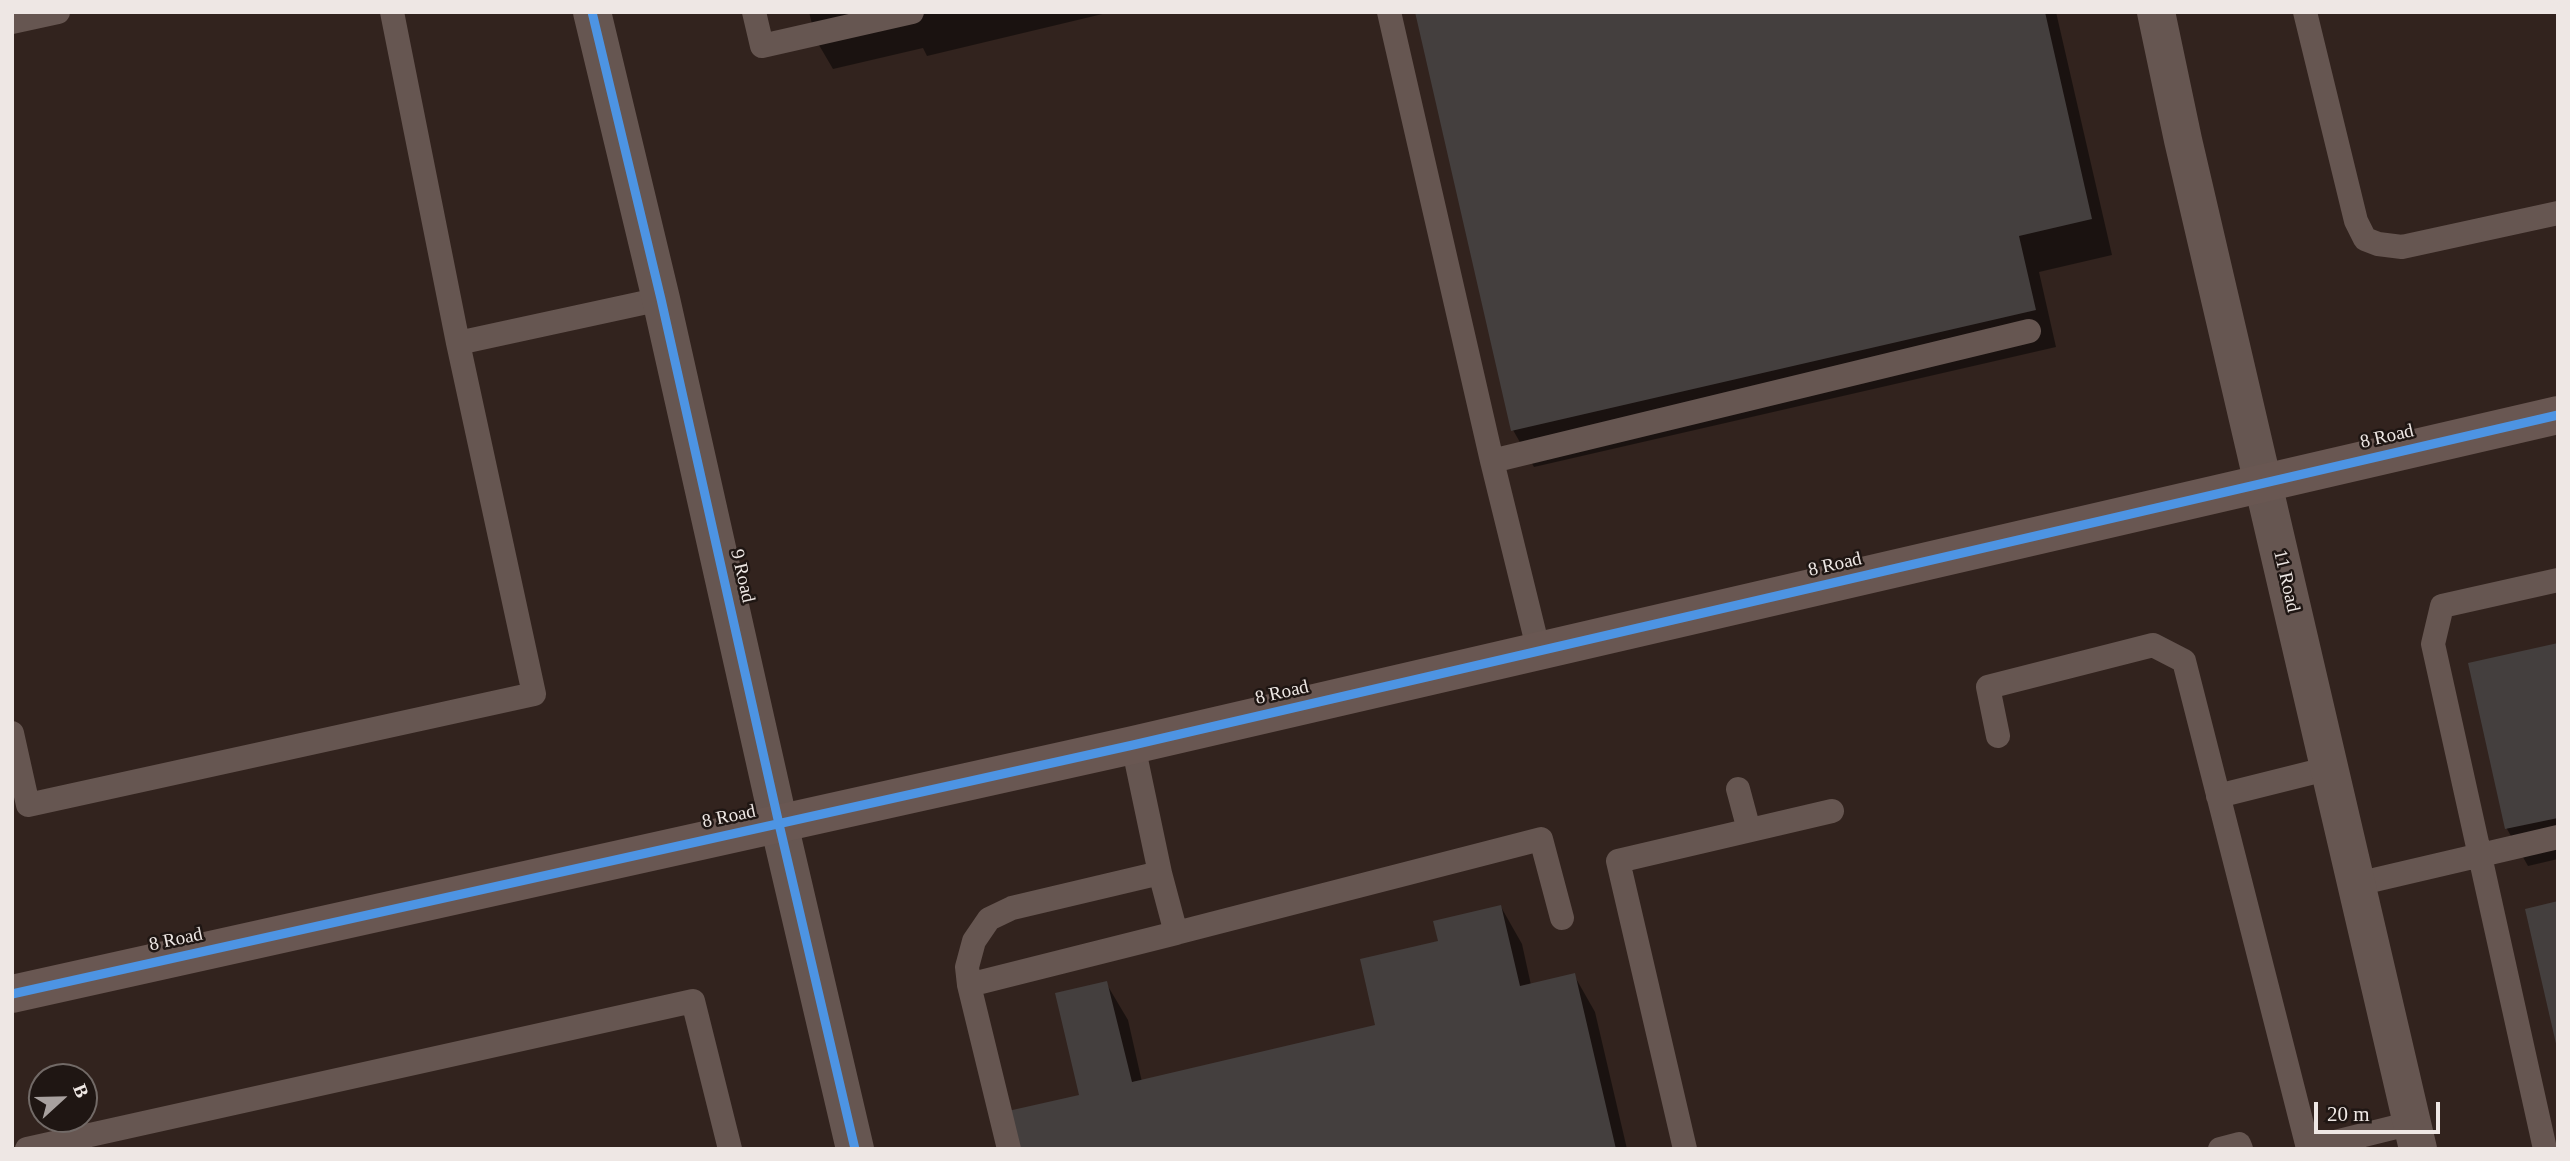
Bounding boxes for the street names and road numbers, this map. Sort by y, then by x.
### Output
street label: 8 Road [2358,420,2416,454]
street label: 9 Road [725,547,759,605]
street label: 8 Road [1806,548,1864,582]
street label: 11 Road [2268,548,2304,614]
street label: 8 Road [1253,676,1311,710]
street label: 8 Road [700,800,758,834]
street label: 8 Road [147,923,205,957]

